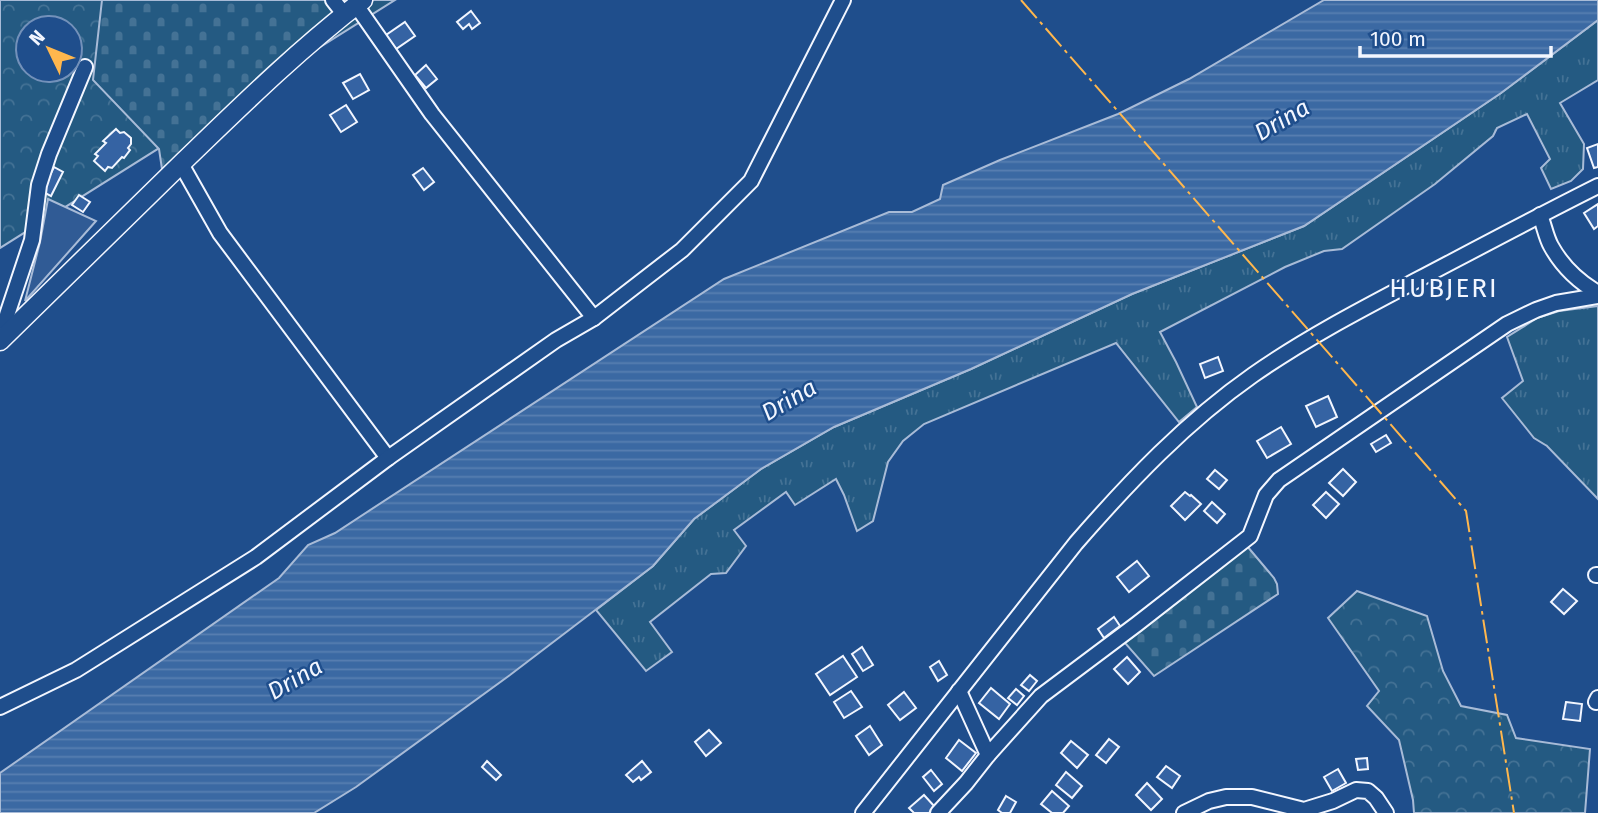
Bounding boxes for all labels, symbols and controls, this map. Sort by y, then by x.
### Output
north arrow [14,14,84,84]
scale bar [1360,14,1551,58]
text: N [24,25,50,50]
text: 100 m [1370,26,1426,52]
water label: Drina [1250,93,1314,147]
district label: HUBJERI [1389,273,1499,304]
water label: Drina [757,373,821,427]
water label: Drina [263,652,327,706]

